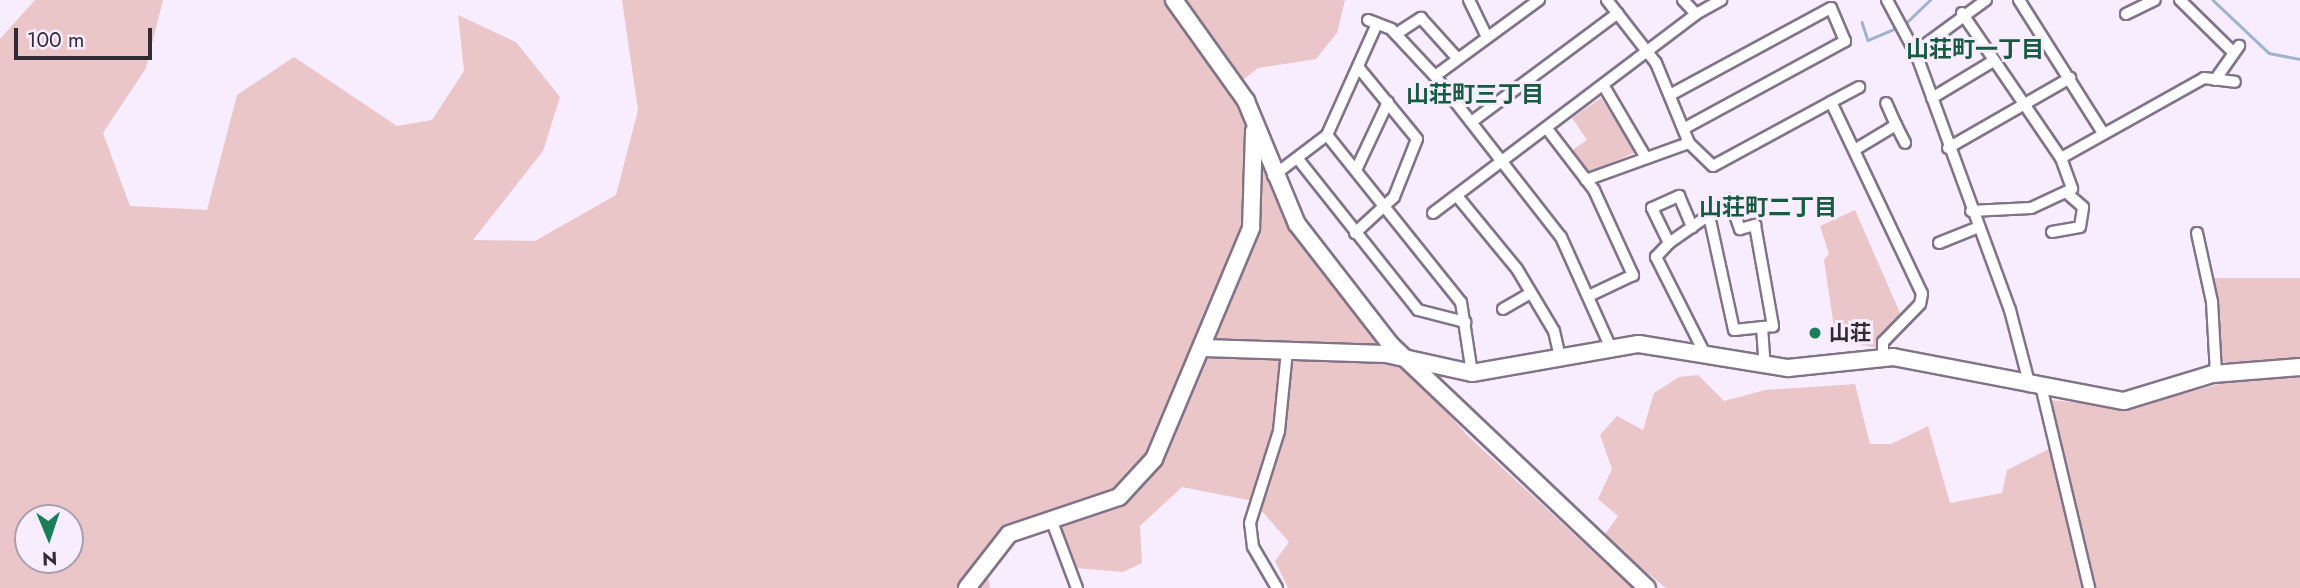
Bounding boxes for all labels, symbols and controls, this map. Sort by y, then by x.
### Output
scale bar [18,14,156,58]
text: 100 m [27,25,84,55]
district label: 山荘町一丁目 [1906,35,2044,63]
district label: 山荘町三丁目 [1406,80,1544,108]
district label: 山荘町二丁目 [1699,193,1837,221]
place label: 山荘 [1829,320,1871,346]
marker: 山荘 [1807,325,1823,341]
north arrow [14,504,84,574]
text: N [42,545,58,572]

